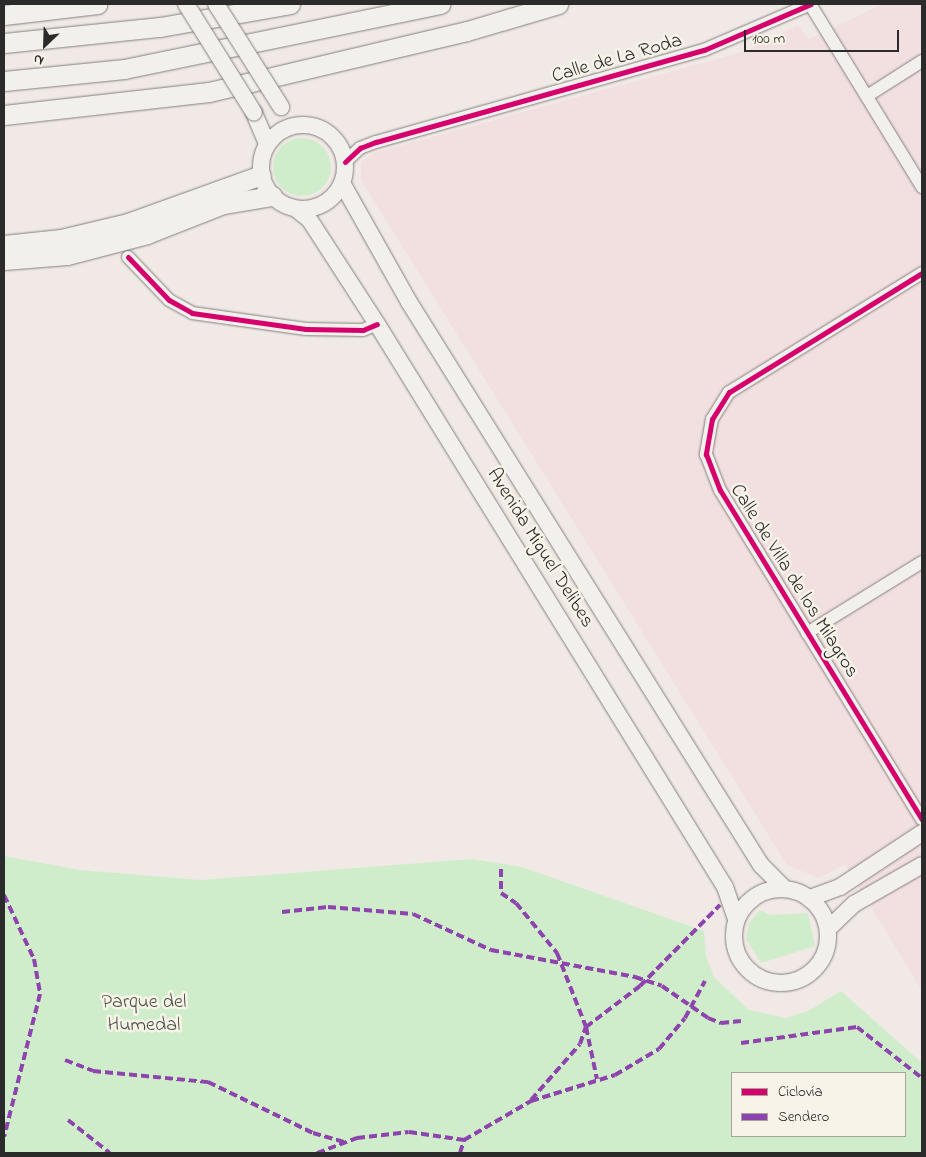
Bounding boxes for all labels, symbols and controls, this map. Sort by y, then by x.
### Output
north arrow [20,20,70,70]
scale bar [746,20,901,52]
text: 100 m [752,28,785,50]
street label: Calle de La Roda [549,29,685,89]
text: N [30,48,47,71]
street label: Avenida Miguel Delibes [481,464,599,632]
street label: Calle de Villa de los Milagros [724,480,864,682]
park label: Parque del Humedal [102,991,186,1038]
legend [731,1072,906,1137]
text: Ciclovía [778,1081,823,1103]
text: Sendero [778,1106,829,1128]

